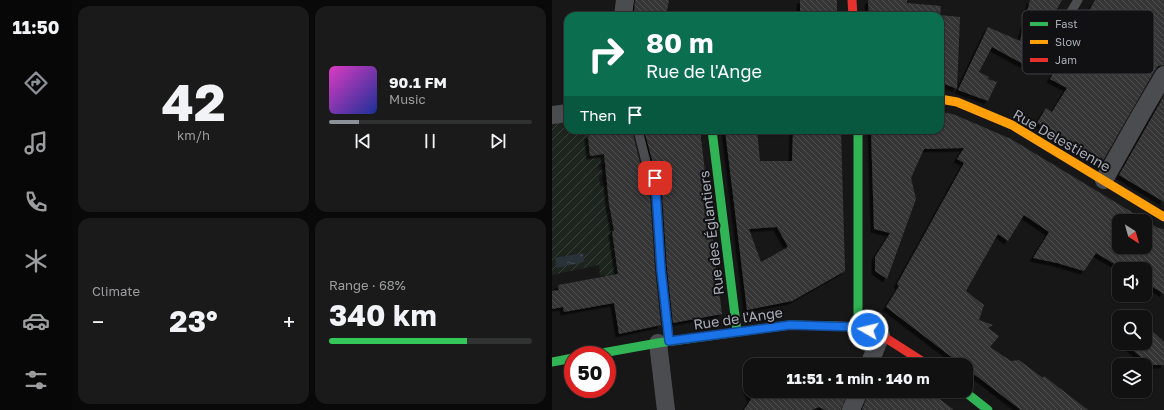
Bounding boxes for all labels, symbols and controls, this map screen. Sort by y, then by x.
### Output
legend [1022,10,1154,74]
text: 11:50 [13,16,59,38]
text: Fast [1055,17,1078,30]
text: 80 m [646,26,714,59]
icon: right [580,28,632,80]
text: Slow [1055,35,1081,48]
text: Jam [1055,53,1077,66]
text: Rue de l'Ange [646,60,762,82]
icon: directions [22,69,50,97]
text: 42 [161,70,226,132]
text: 90.1 FM [389,73,447,91]
text: Music [389,91,426,107]
icon: arrive [624,104,646,126]
street label: Rue Delestienne [1010,105,1114,175]
text: Then [580,106,616,124]
text: km/h [177,127,210,143]
icon: music [22,129,50,157]
icon: previous [352,130,374,152]
icon: pause [419,130,441,152]
icon: next [487,130,509,152]
pin [638,161,672,195]
icon: arrive [644,167,666,189]
street label: Rue des Églantiers [695,170,727,296]
icon: phone [22,188,50,216]
north arrow [1112,214,1152,254]
map controls [1112,214,1152,398]
icon: climate [22,247,50,275]
button: sound [1112,262,1152,302]
text: Range · 68% [329,277,406,293]
text: Climate [92,283,140,299]
text: 340 km [329,297,437,333]
text: 23° [169,303,218,339]
street label: Rue de l'Ange [692,303,784,333]
icon: car [22,307,50,335]
text: − [92,308,104,335]
text: + [283,308,295,335]
position arrow [847,309,889,351]
button: search [1112,310,1152,350]
speed limit sign: 50 [564,346,616,398]
button: layers [1112,358,1152,398]
icon: filters [22,366,50,394]
text: 11:51 · 1 min · 140 m [786,369,930,387]

